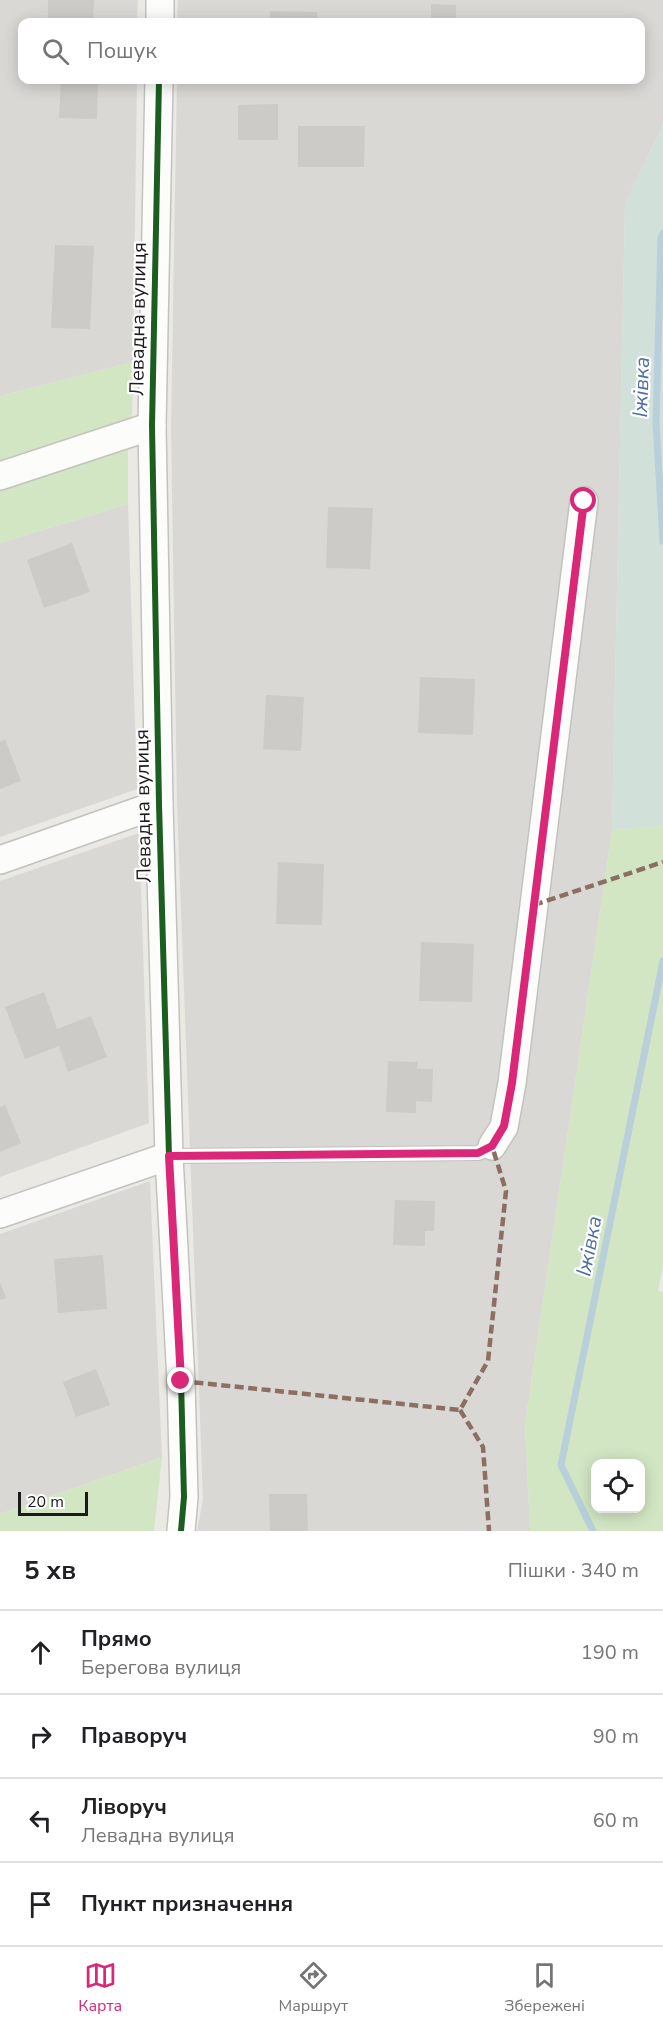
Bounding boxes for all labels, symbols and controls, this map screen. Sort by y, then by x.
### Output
search box [18,18,645,84]
icon: search [39,35,72,68]
text: Пошук [87,36,157,66]
street label: Левадна вулиця [123,242,153,396]
water label: Іжівка [626,356,656,418]
route start [570,487,596,513]
street label: Левадна вулиця [128,729,158,883]
water label: Іжівка [569,1213,609,1279]
route end [167,1367,193,1393]
map controls [591,1459,645,1513]
button: locate [591,1459,645,1513]
scale bar [18,1489,88,1516]
text: 20 m [27,1491,64,1513]
text: 5 хв [24,1553,76,1588]
text: Пішки · 340 m [508,1557,639,1584]
text: Прямо [81,1624,152,1654]
icon: ahead [24,1636,57,1669]
text: 190 m [581,1639,639,1666]
text: Берегова вулиця [81,1654,241,1681]
icon: right [24,1720,57,1753]
text: Праворуч [81,1721,187,1751]
text: 90 m [593,1723,639,1750]
text: Ліворуч [81,1792,167,1822]
icon: left [24,1804,57,1837]
text: 60 m [593,1807,639,1834]
text: Левадна вулиця [81,1822,235,1849]
icon: arrive [24,1888,57,1921]
text: Пункт призначення [81,1889,293,1919]
tab: Карта [78,1959,122,2017]
tab: Маршрут [278,1959,348,2017]
tab: Збережені [504,1959,585,2017]

